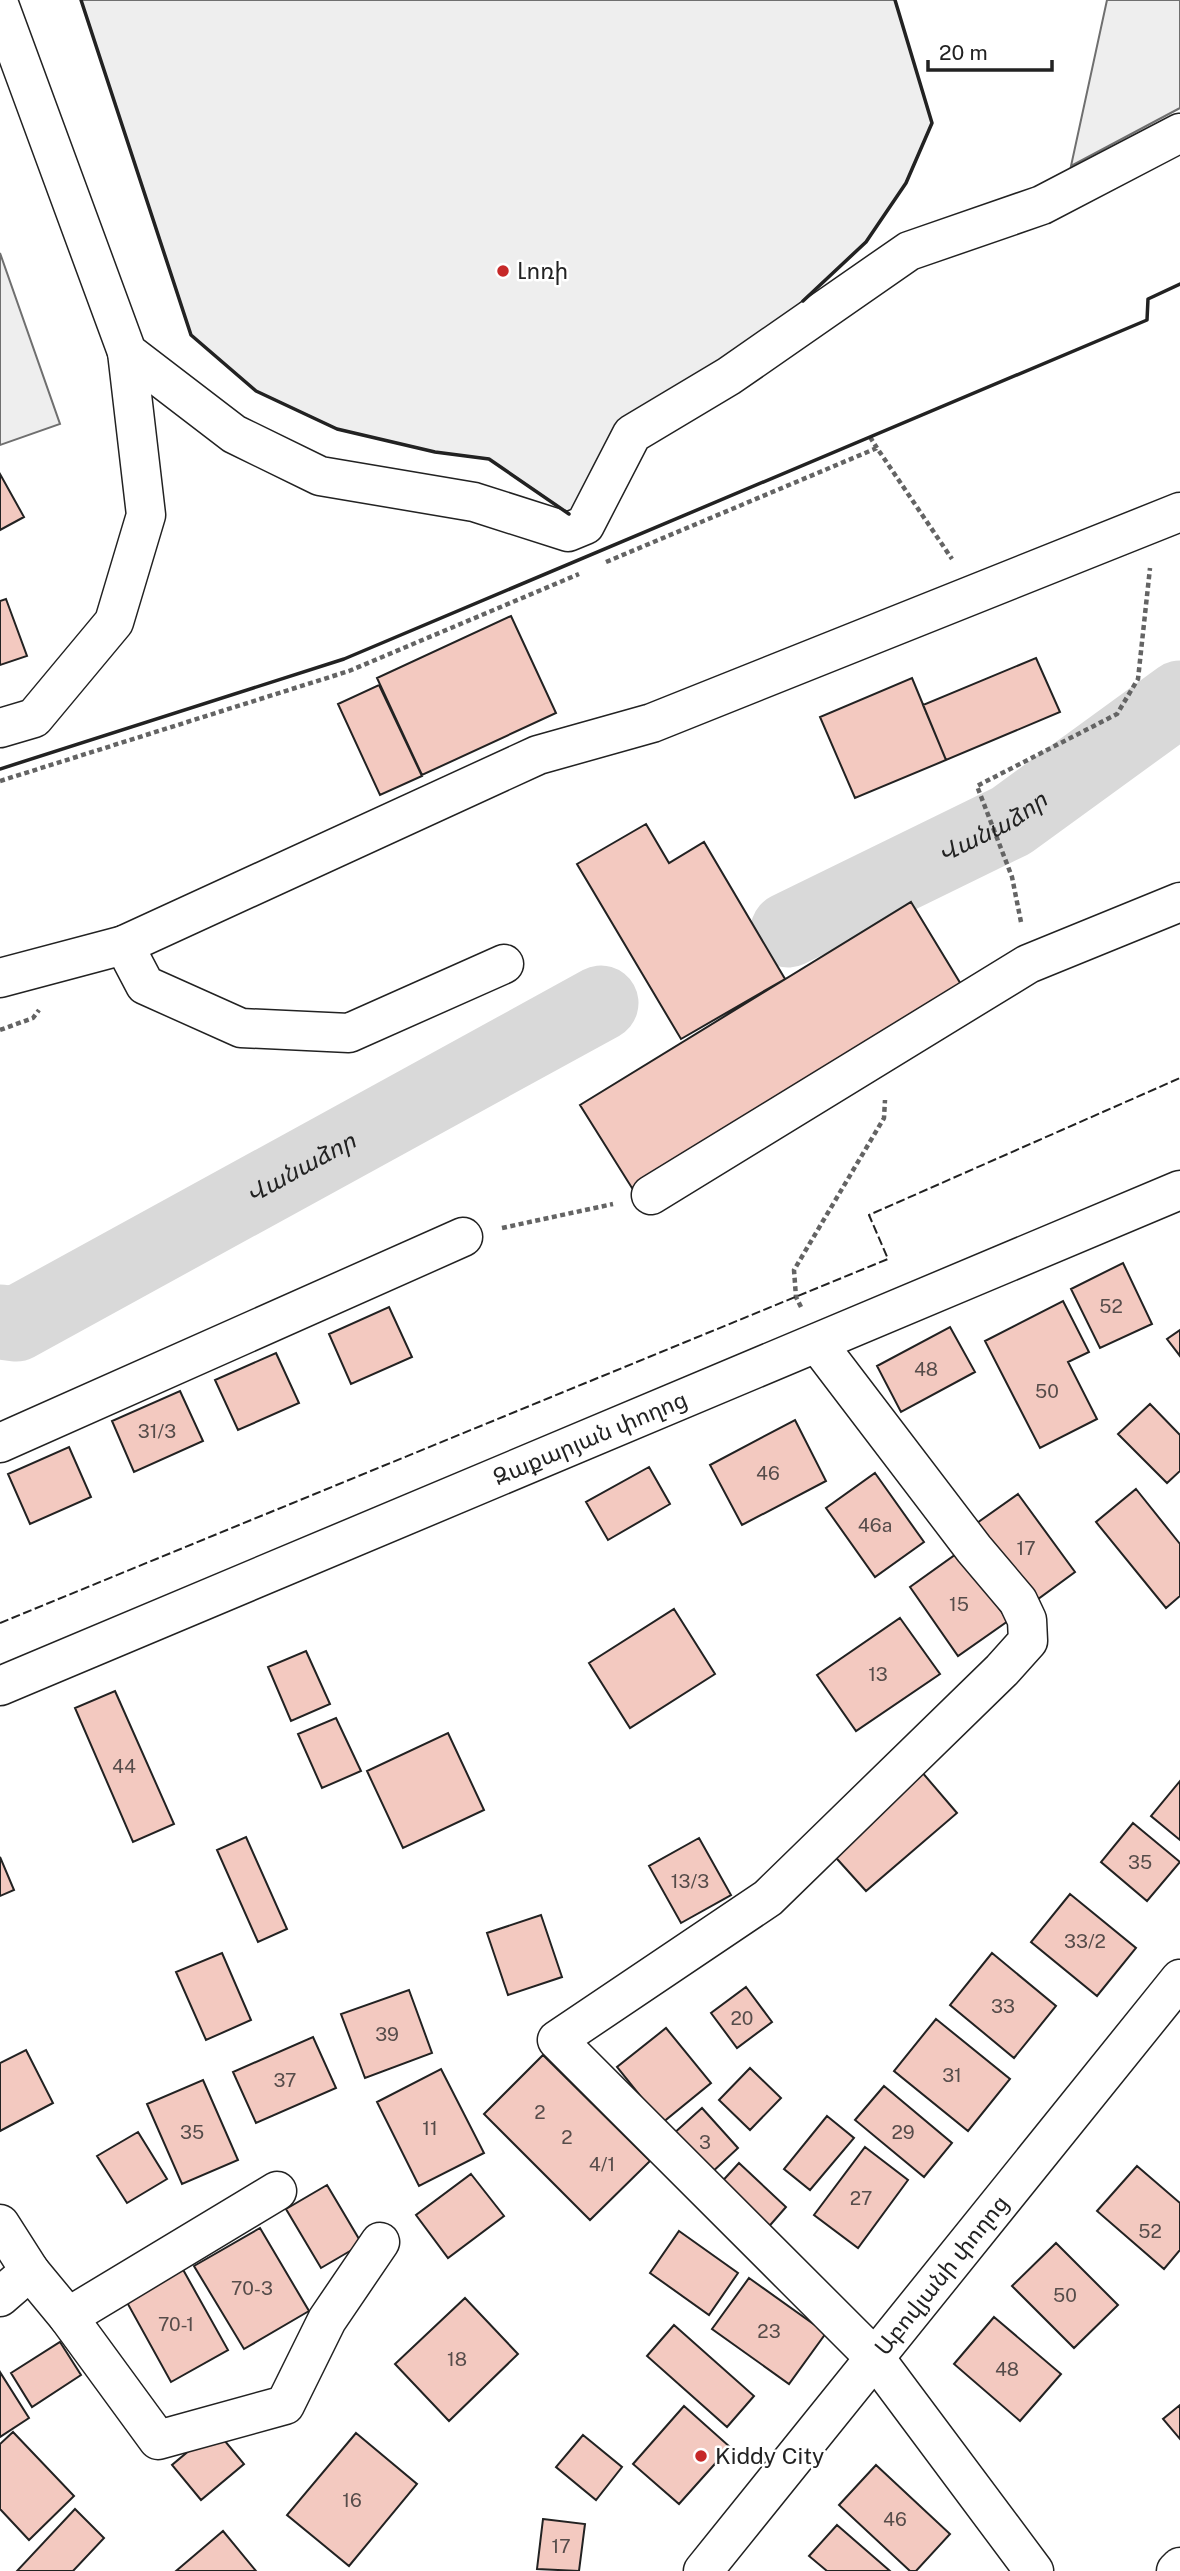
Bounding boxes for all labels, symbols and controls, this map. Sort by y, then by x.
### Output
scale bar [928,28,1052,72]
text: 20 m [939,40,988,65]
place label: Լոռի [517,257,568,285]
marker: Լոռի [495,263,511,279]
water label: Վանաձոր [933,784,1053,868]
water label: Վանաձոր [241,1125,361,1208]
house number: 52 [1099,1295,1123,1317]
house number: 48 [914,1358,938,1380]
house number: 50 [1035,1380,1059,1402]
street label: Զաքարյան փողոց [489,1385,691,1490]
house number: 31/3 [138,1420,176,1442]
house number: 46 [756,1462,780,1484]
house number: 46a [858,1514,892,1536]
house number: 17 [1016,1537,1036,1559]
house number: 15 [949,1593,969,1615]
house number: 13 [868,1663,888,1685]
house number: 44 [112,1755,136,1777]
house number: 35 [1128,1851,1152,1873]
house number: 13/3 [671,1870,709,1892]
house number: 33/2 [1064,1930,1106,1952]
house number: 33 [991,1995,1015,2017]
house number: 20 [731,2007,753,2029]
house number: 39 [375,2023,399,2045]
house number: 31 [942,2064,962,2086]
house number: 37 [273,2069,297,2091]
house number: 2 [534,2101,546,2123]
house number: 11 [422,2117,438,2139]
house number: 35 [180,2121,204,2143]
house number: 29 [891,2121,915,2143]
house number: 2 [561,2126,573,2148]
house number: 3 [699,2131,711,2153]
house number: 4/1 [589,2153,615,2175]
house number: 27 [850,2187,872,2209]
street label: Աբովյանի փողոց [869,2190,1014,2360]
house number: 52 [1138,2220,1162,2242]
house number: 70-3 [231,2277,273,2299]
house number: 50 [1053,2284,1077,2306]
house number: 70-1 [158,2313,194,2335]
house number: 23 [757,2320,781,2342]
house number: 18 [447,2348,467,2370]
house number: 48 [995,2358,1019,2380]
place label: Kiddy City [715,2442,824,2469]
marker: Kiddy City [693,2448,709,2464]
house number: 16 [342,2489,362,2511]
house number: 46 [883,2508,907,2530]
house number: 17 [551,2535,571,2557]

